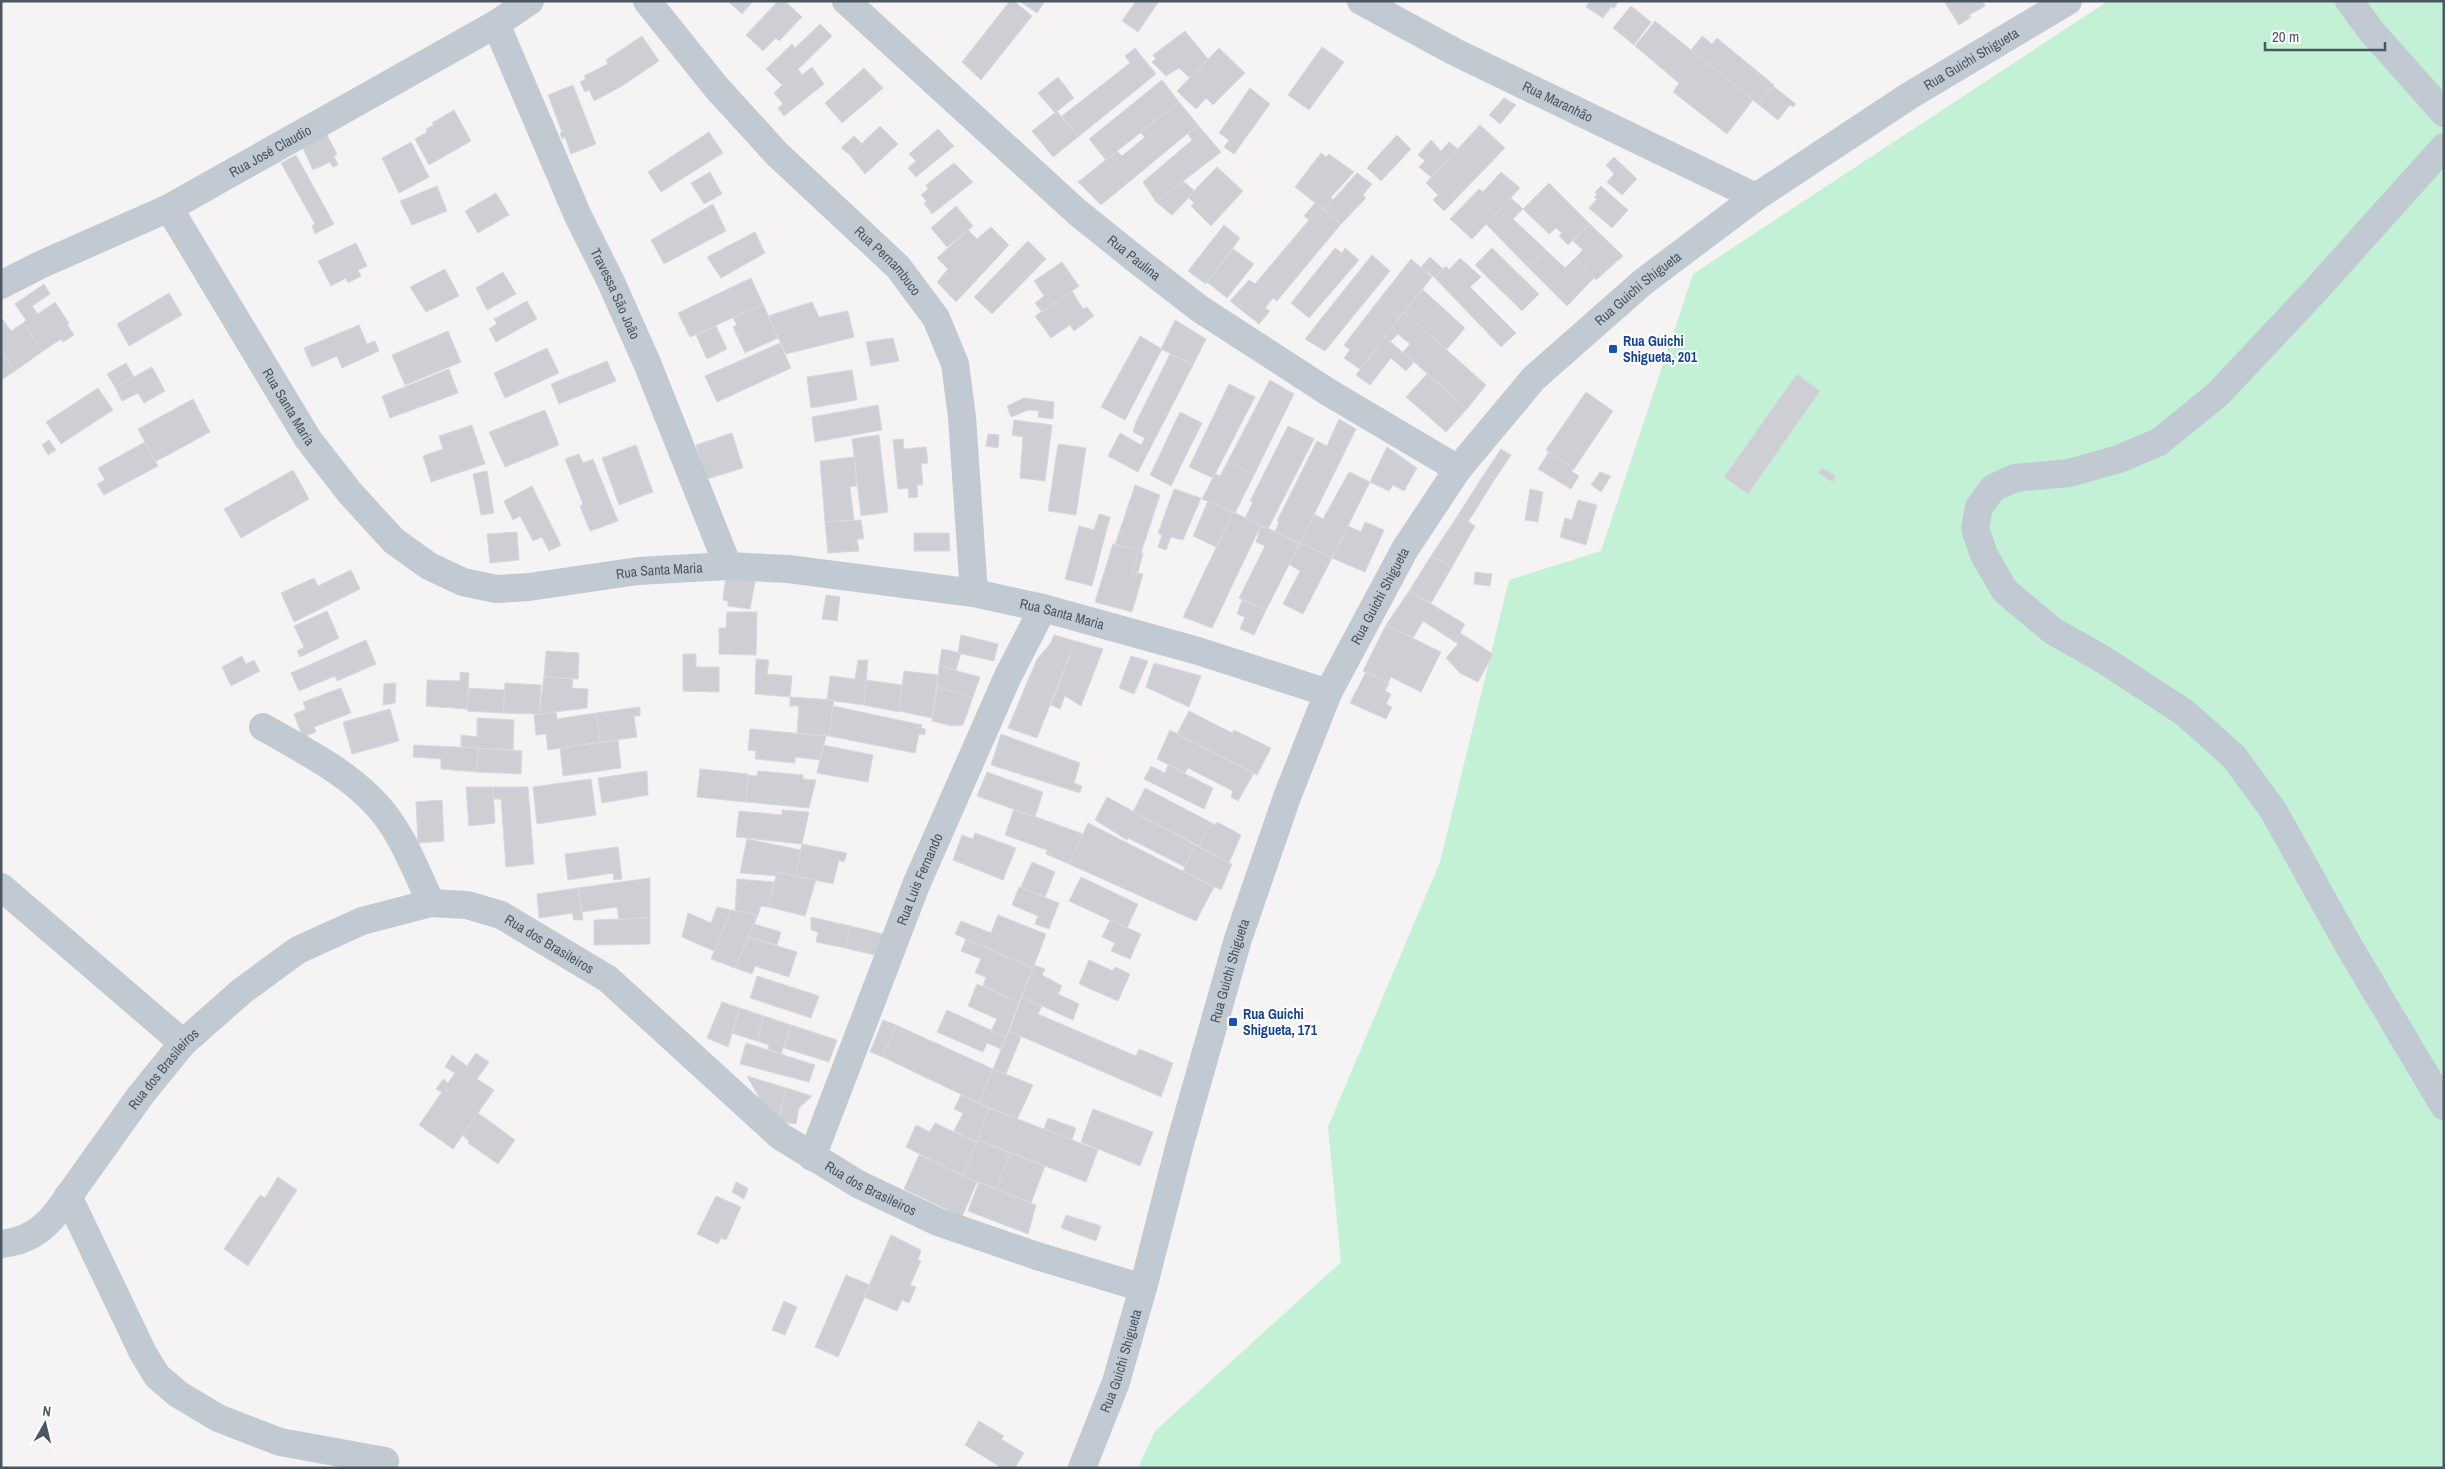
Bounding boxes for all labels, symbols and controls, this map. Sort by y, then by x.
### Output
scale bar [2265,20,2385,52]
street label: Rua Guichi Shigueta [1920,23,2022,94]
text: 20 m [2272,26,2299,47]
street label: Rua Maranhão [1520,77,1596,126]
street label: Rua José Claudio [226,121,314,181]
street label: Rua Pernambuco [851,222,925,299]
street label: Rua Paulina [1104,231,1165,285]
street label: Travessa São João [586,245,644,342]
street label: Rua Guichi Shigueta [1591,247,1685,330]
place label: Rua Guichi Shigueta, 201 [1623,332,1698,366]
marker: Rua Guichi Shigueta, 201 [1607,343,1619,355]
street label: Rua Santa Maria [259,365,319,450]
street label: Rua Guichi Shigueta [1347,544,1413,648]
street label: Rua Santa Maria [615,558,704,583]
street label: Rua Santa Maria [1018,594,1107,634]
street label: Rua Luis Fernando [893,830,947,928]
street label: Rua dos Brasileiros [502,910,598,978]
street label: Rua Guichi Shigueta [1206,916,1253,1025]
place label: Rua Guichi Shigueta, 171 [1243,1005,1318,1039]
marker: Rua Guichi Shigueta, 171 [1227,1016,1239,1028]
street label: Rua dos Brasileiros [124,1024,203,1113]
street label: Rua dos Brasileiros [822,1157,920,1220]
street label: Rua Guichi Shigueta [1096,1307,1146,1415]
north arrow [20,1399,70,1449]
text: N [41,1402,52,1421]

